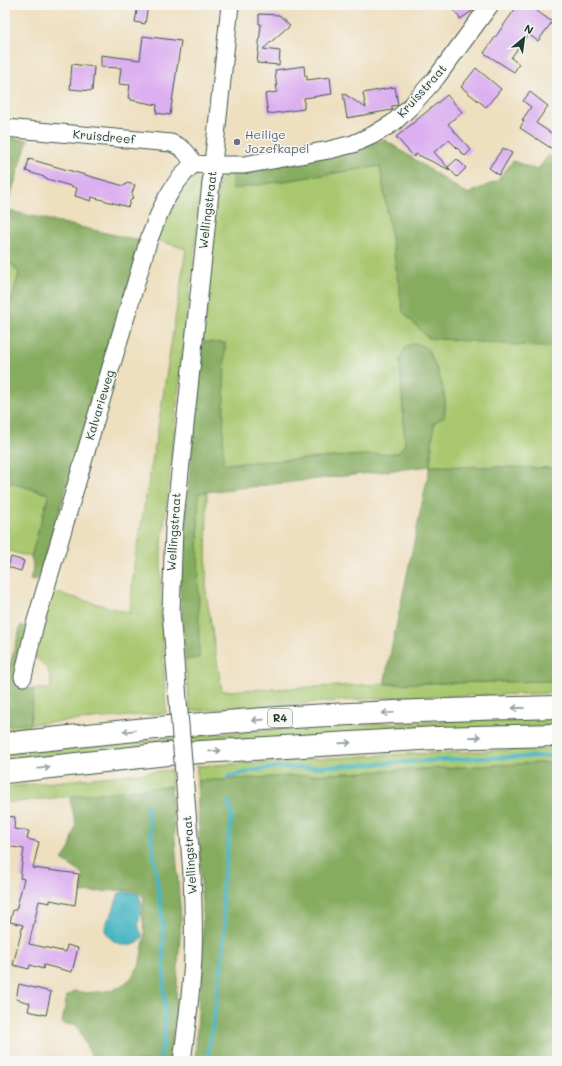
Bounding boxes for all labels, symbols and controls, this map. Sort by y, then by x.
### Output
north arrow [504,18,544,58]
text: N [522,20,536,37]
street label: Kruisstraat [393,60,450,120]
street label: Kruisdreef [72,125,136,147]
place label: Heilige Jozefkapel [245,126,309,156]
marker: Heilige Jozefkapel [232,137,242,147]
street label: Wellingstraat [194,170,220,250]
street label: Kalvarieweg [81,368,117,442]
street label: Wellingstraat [162,492,184,572]
one-way arrow [512,704,525,712]
road number: R4 [268,709,292,727]
one-way arrow [382,709,395,716]
one-way arrow [252,716,265,723]
one-way arrow [123,727,136,734]
one-way arrow [468,733,481,741]
one-way arrow [338,740,351,747]
one-way arrow [208,748,221,755]
one-way arrow [37,764,50,771]
street label: Wellingstraat [178,815,200,895]

